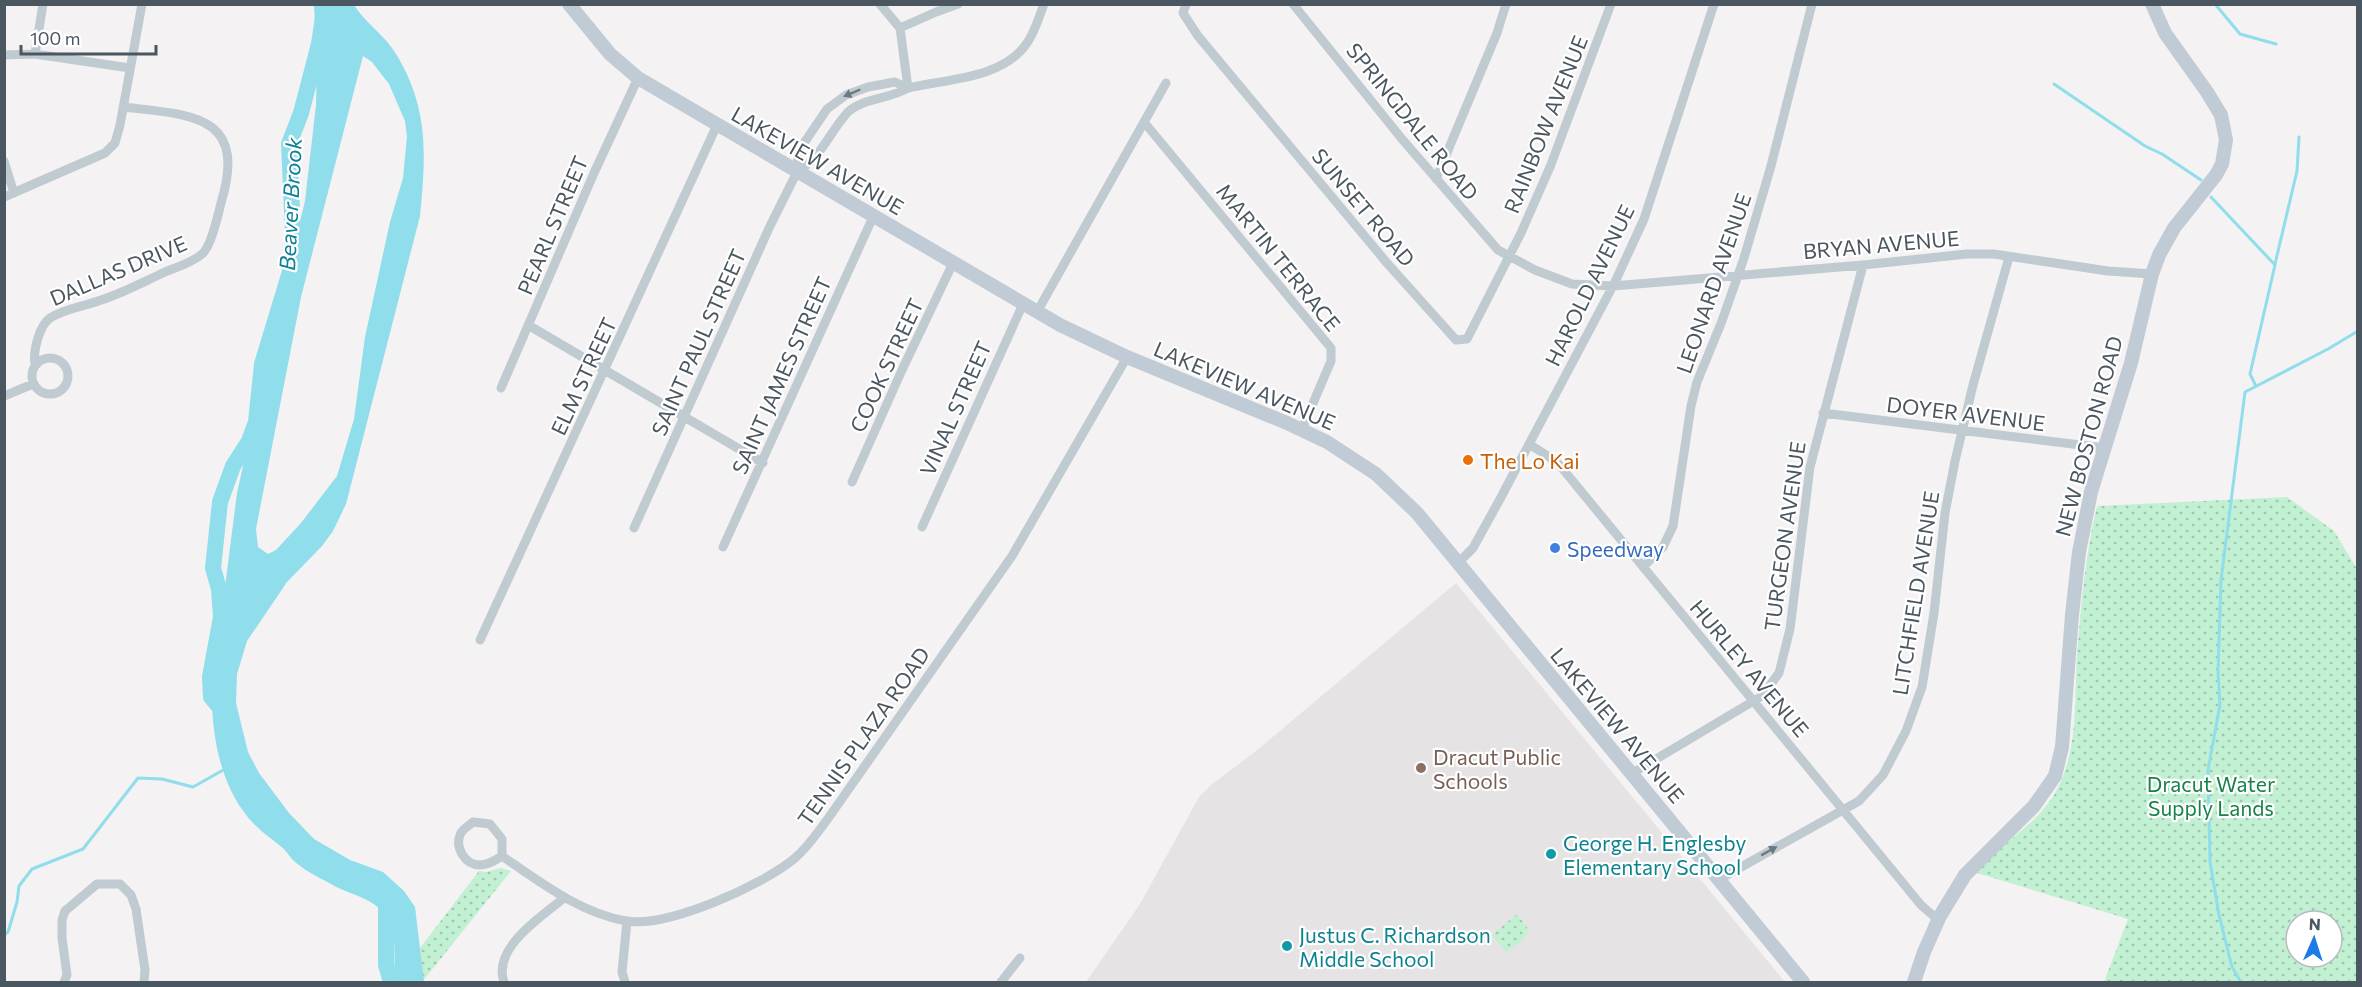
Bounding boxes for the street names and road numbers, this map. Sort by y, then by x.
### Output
street label: RAINBOW AVENUE [1498,31,1592,217]
street label: SPRINGDALE ROAD [1342,37,1484,205]
street label: LAKEVIEW AVENUE [727,100,909,220]
street label: SUNSET ROAD [1308,143,1420,271]
street label: PEARL STREET [512,152,592,298]
street label: MARTIN TERRACE [1212,178,1346,336]
street label: LEONARD AVENUE [1670,190,1756,376]
street label: HAROLD AVENUE [1539,200,1639,370]
street label: BRYAN AVENUE [1802,225,1960,263]
street label: DALLAS DRIVE [46,230,190,310]
street label: SAINT PAUL STREET [646,245,750,439]
street label: SAINT JAMES STREET [726,272,836,478]
street label: COOK STREET [844,294,928,436]
street label: ELM STREET [545,313,621,439]
street label: NEW BOSTON ROAD [2049,333,2127,539]
street label: LAKEVIEW AVENUE [1150,335,1340,435]
street label: VINAL STREET [914,337,996,479]
street label: DOYER AVENUE [1885,391,2047,435]
street label: TURGEON AVENUE [1758,440,1810,632]
street label: LITCHFIELD AVENUE [1887,489,1943,697]
street label: HURLEY AVENUE [1686,595,1814,741]
street label: TENNIS PLAZA ROAD [792,642,934,830]
street label: LAKEVIEW AVENUE [1546,642,1690,808]

